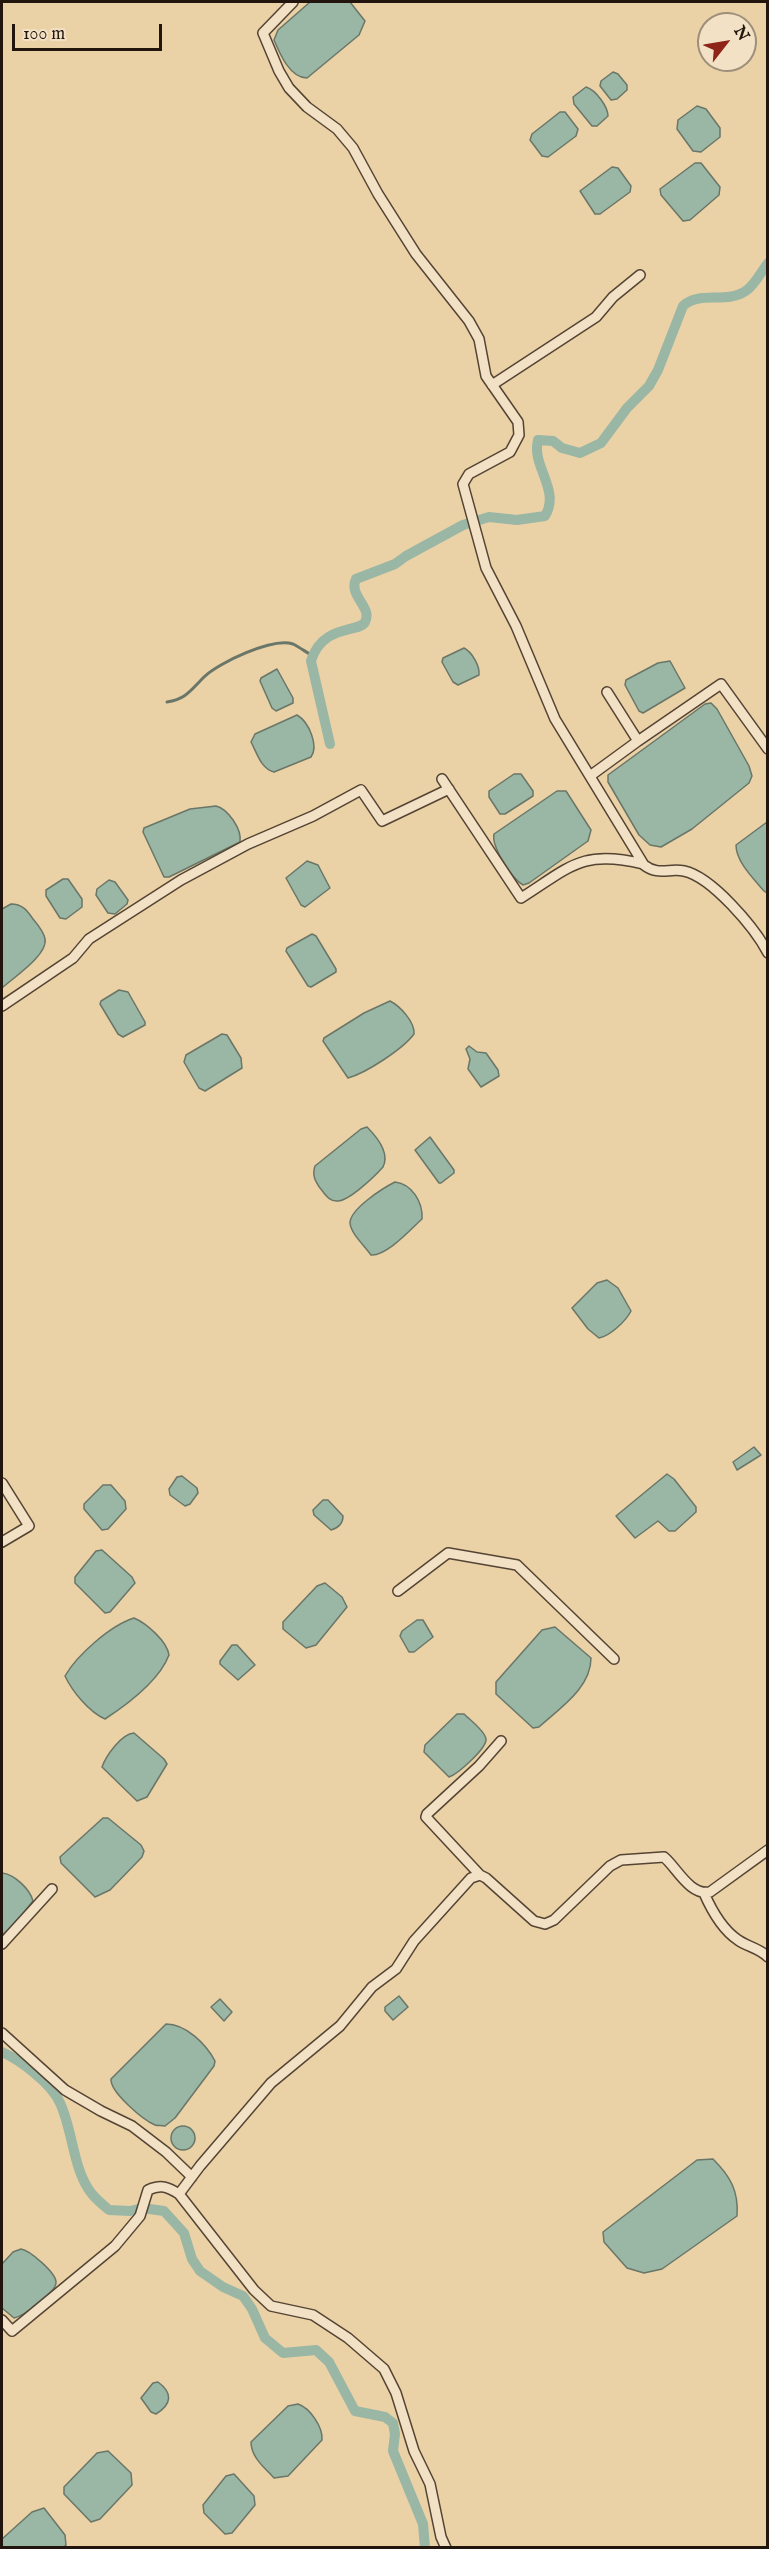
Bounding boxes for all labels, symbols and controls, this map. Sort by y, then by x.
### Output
scale bar [15,12,165,50]
north arrow [697,12,757,72]
text: 100 m [23,23,65,46]
text: N [729,23,753,45]

